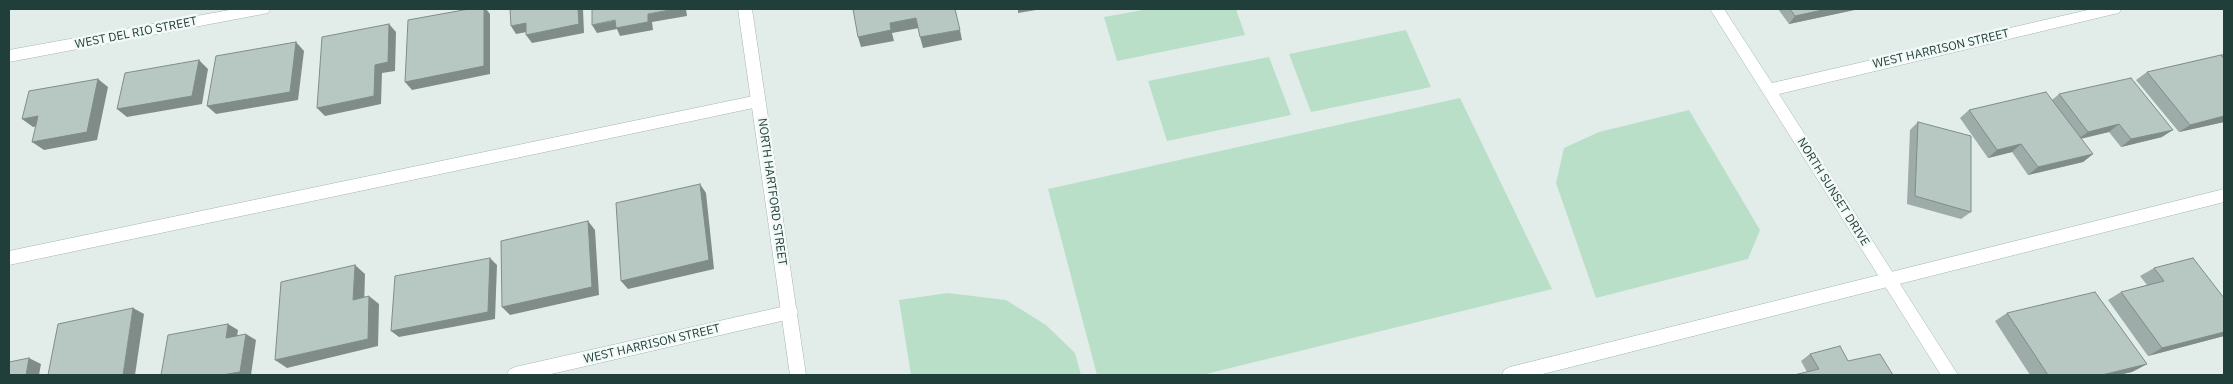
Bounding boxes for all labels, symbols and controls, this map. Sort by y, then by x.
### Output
street label: WEST DEL RIO STREET [74,14,198,52]
street label: WEST HARRISON STREET [1871,26,2011,72]
street label: NORTH HARTFORD STREET [755,117,789,267]
street label: NORTH SUNSET DRIVE [1794,135,1872,249]
street label: WEST HARRISON STREET [582,321,722,367]

